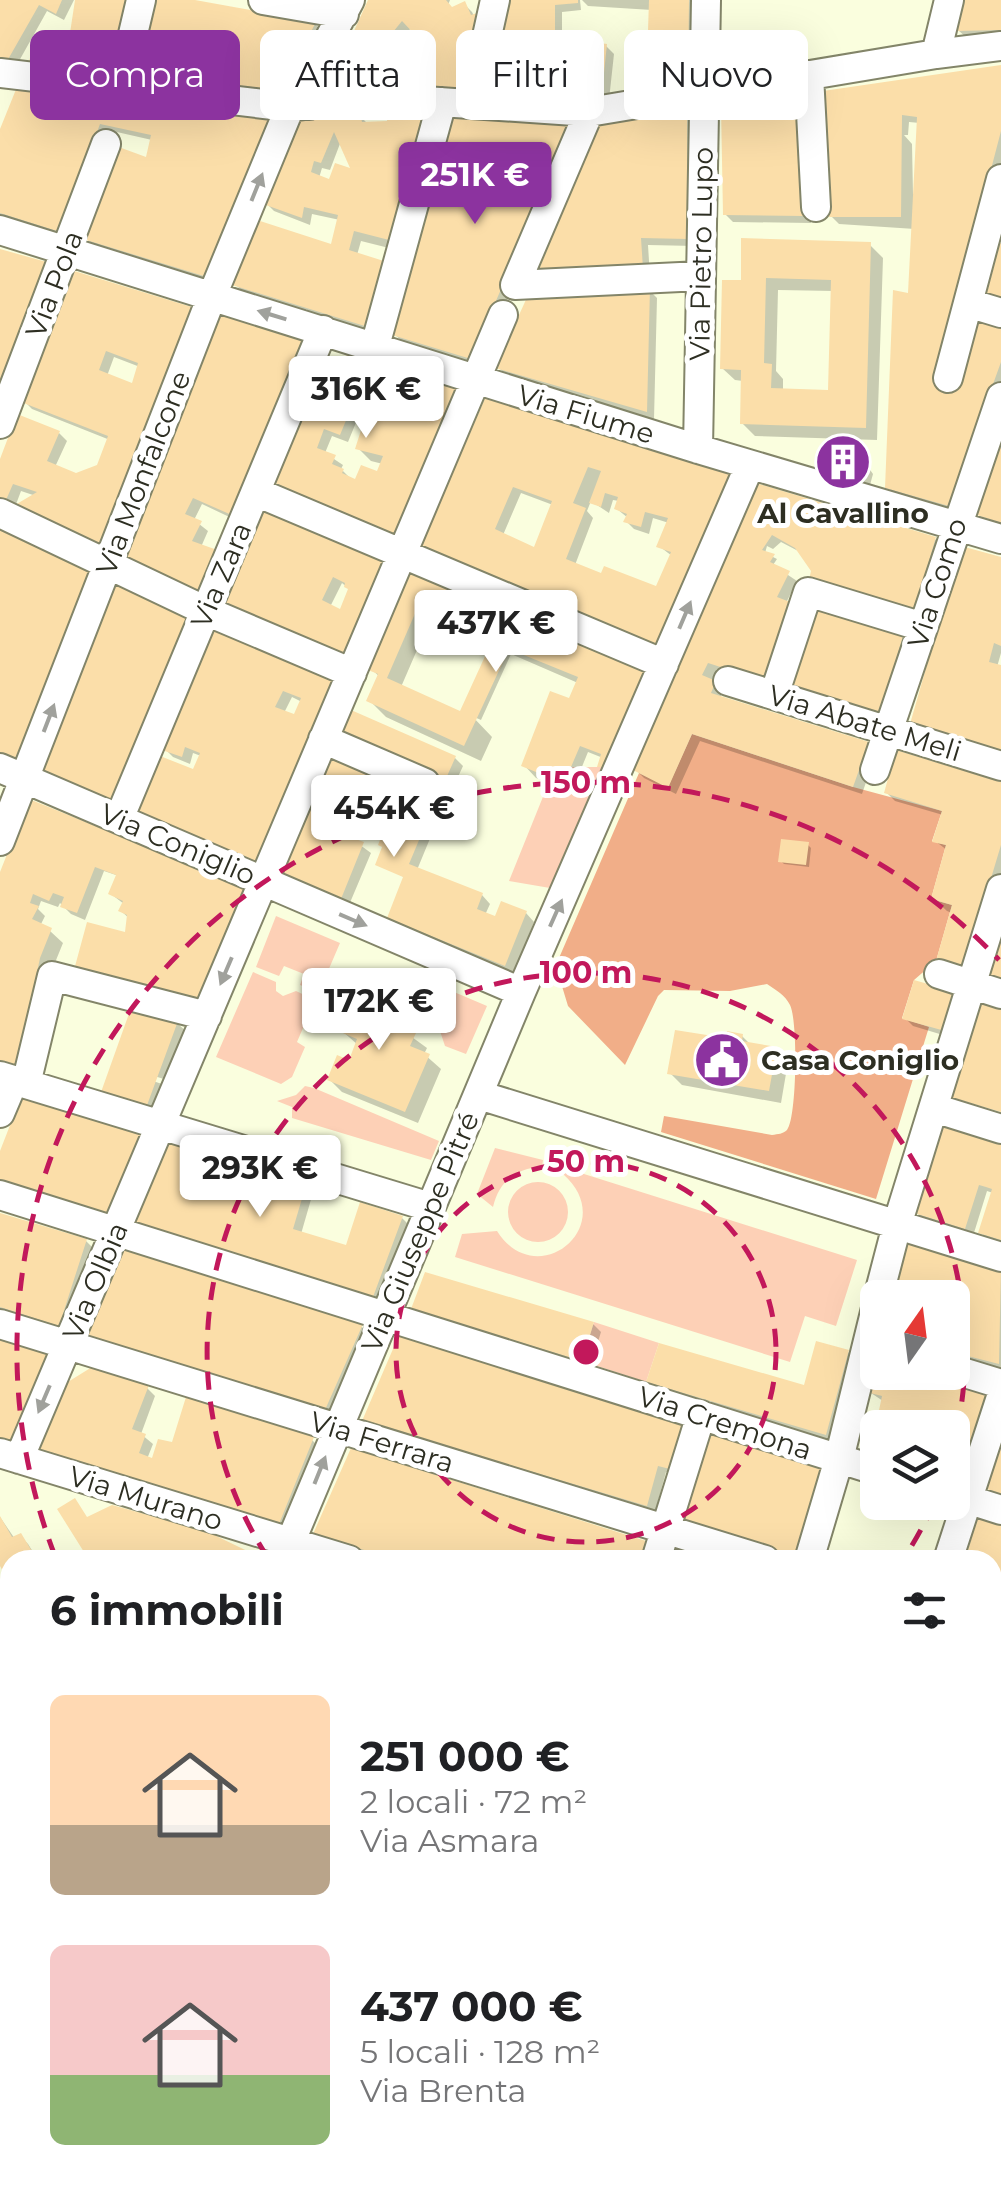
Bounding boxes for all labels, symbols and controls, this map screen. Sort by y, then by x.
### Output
chip: Compra [30,30,240,120]
chip: Affitta [260,30,436,120]
chip: Filtri [456,30,604,120]
chip: Nuovo [624,30,808,120]
pin: 251K € [394,142,556,227]
street label: Via Pietro Lupo [682,147,720,361]
text: 251K € [420,155,530,194]
one-way arrow [249,172,265,202]
street label: Via Pola [18,226,90,342]
one-way arrow [257,306,287,321]
pin: 316K € [285,356,447,441]
street label: Via Monfalcone [88,366,198,580]
text: 316K € [311,369,421,408]
street label: Via Fiume [514,377,658,451]
building icon: Al Cavallino [813,432,873,492]
place label: Al Cavallino [756,496,929,530]
street label: Via Como [900,514,974,652]
street label: Via Zara [184,517,258,633]
pin: 437K € [415,590,577,675]
one-way arrow [677,600,693,630]
text: 437K € [436,603,556,642]
street label: Via Abate Meli [765,678,965,768]
one-way arrow [41,703,57,733]
text: 150 m [541,764,631,801]
pin: 454K € [313,775,475,860]
text: 454K € [333,788,455,827]
street label: Via Coniglio [95,796,261,892]
one-way arrow [548,898,564,928]
one-way arrow [338,912,368,928]
text: 100 m [540,954,632,991]
one-way arrow [218,956,234,986]
pin: 172K € [298,968,460,1053]
text: 172K € [324,981,434,1020]
public building icon: Casa Coniglio [692,1030,752,1090]
place label: Casa Coniglio [761,1043,959,1077]
street label: Via Giuseppe Pitré [354,1107,486,1357]
pin: 293K € [179,1135,341,1220]
text: 50 m [547,1143,625,1180]
text: 293K € [202,1148,318,1187]
street label: Via Olbia [55,1217,135,1345]
north arrow [860,1280,970,1390]
map controls [860,1280,970,1520]
centre of rings [568,1334,604,1370]
street label: Via Cremona [634,1379,816,1467]
one-way arrow [36,1384,52,1414]
street label: Via Ferrara [306,1404,458,1480]
button: layers [860,1410,970,1520]
one-way arrow [313,1455,329,1485]
street label: Via Murano [65,1458,227,1538]
icon: filters [897,1583,952,1638]
text: 6 immobili [50,1584,284,1636]
text: 251 000 € [360,1730,570,1782]
icon: home [130,1735,250,1855]
text: 2 locali · 72 m² [360,1782,587,1821]
text: Via Asmara [360,1821,539,1860]
text: 437 000 € [360,1980,583,2032]
icon: home [130,1985,250,2105]
text: 5 locali · 128 m² [360,2032,600,2071]
text: Via Brenta [360,2071,526,2110]

